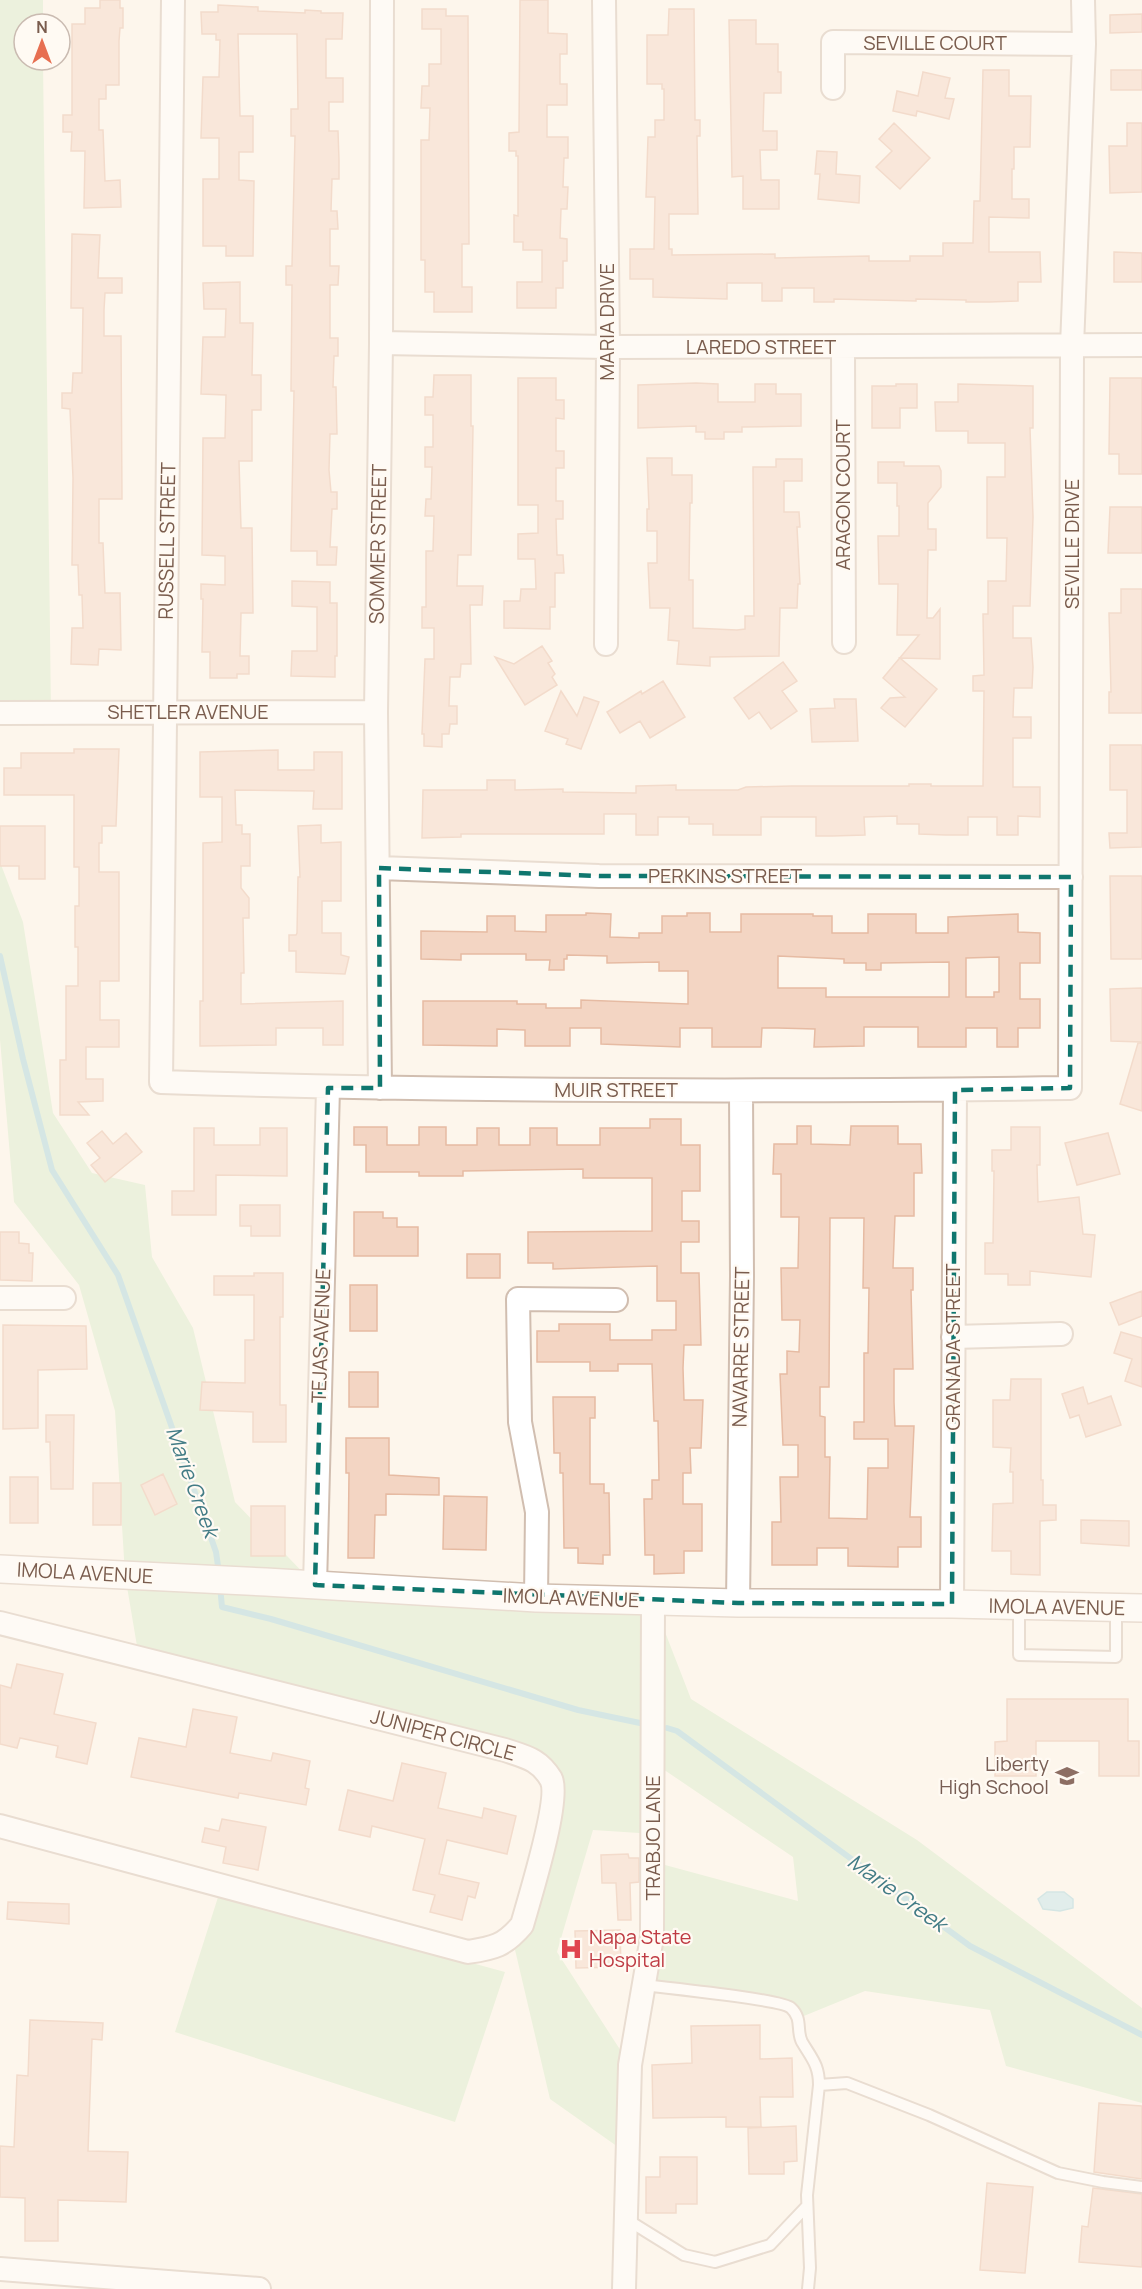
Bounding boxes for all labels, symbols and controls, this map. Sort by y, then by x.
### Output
north arrow [12,12,72,72]
text: N [36,16,48,38]
street label: SEVILLE COURT [863,29,1007,56]
street label: MARIA DRIVE [593,263,620,381]
street label: LAREDO STREET [686,333,836,360]
street label: ARAGON COURT [829,419,856,571]
street label: RUSSELL STREET [152,462,181,620]
street label: SOMMER STREET [363,464,392,624]
street label: SEVILLE DRIVE [1058,479,1085,609]
street label: SHETLER AVENUE [107,698,269,725]
street label: PERKINS STREET [648,862,802,889]
street label: MUIR STREET [554,1076,678,1103]
street label: GRANADA STREET [939,1263,966,1431]
street label: NAVARRE STREET [726,1266,755,1427]
street label: TEJAS AVENUE [305,1268,336,1404]
water label: Marie Creek [160,1423,227,1543]
street label: IMOLA AVENUE [16,1555,154,1590]
street label: IMOLA AVENUE [502,1582,640,1613]
street label: IMOLA AVENUE [988,1592,1126,1621]
street label: JUNIPER CIRCLE [368,1702,519,1767]
place label: Liberty High School [939,1750,1049,1800]
school or university icon: Liberty High School [1054,1763,1080,1789]
street label: TRABJO LANE [639,1775,666,1901]
water label: Marie Creek [843,1847,955,1939]
place label: Napa State Hospital [589,1923,692,1973]
hospital icon: Napa State Hospital [558,1936,584,1962]

